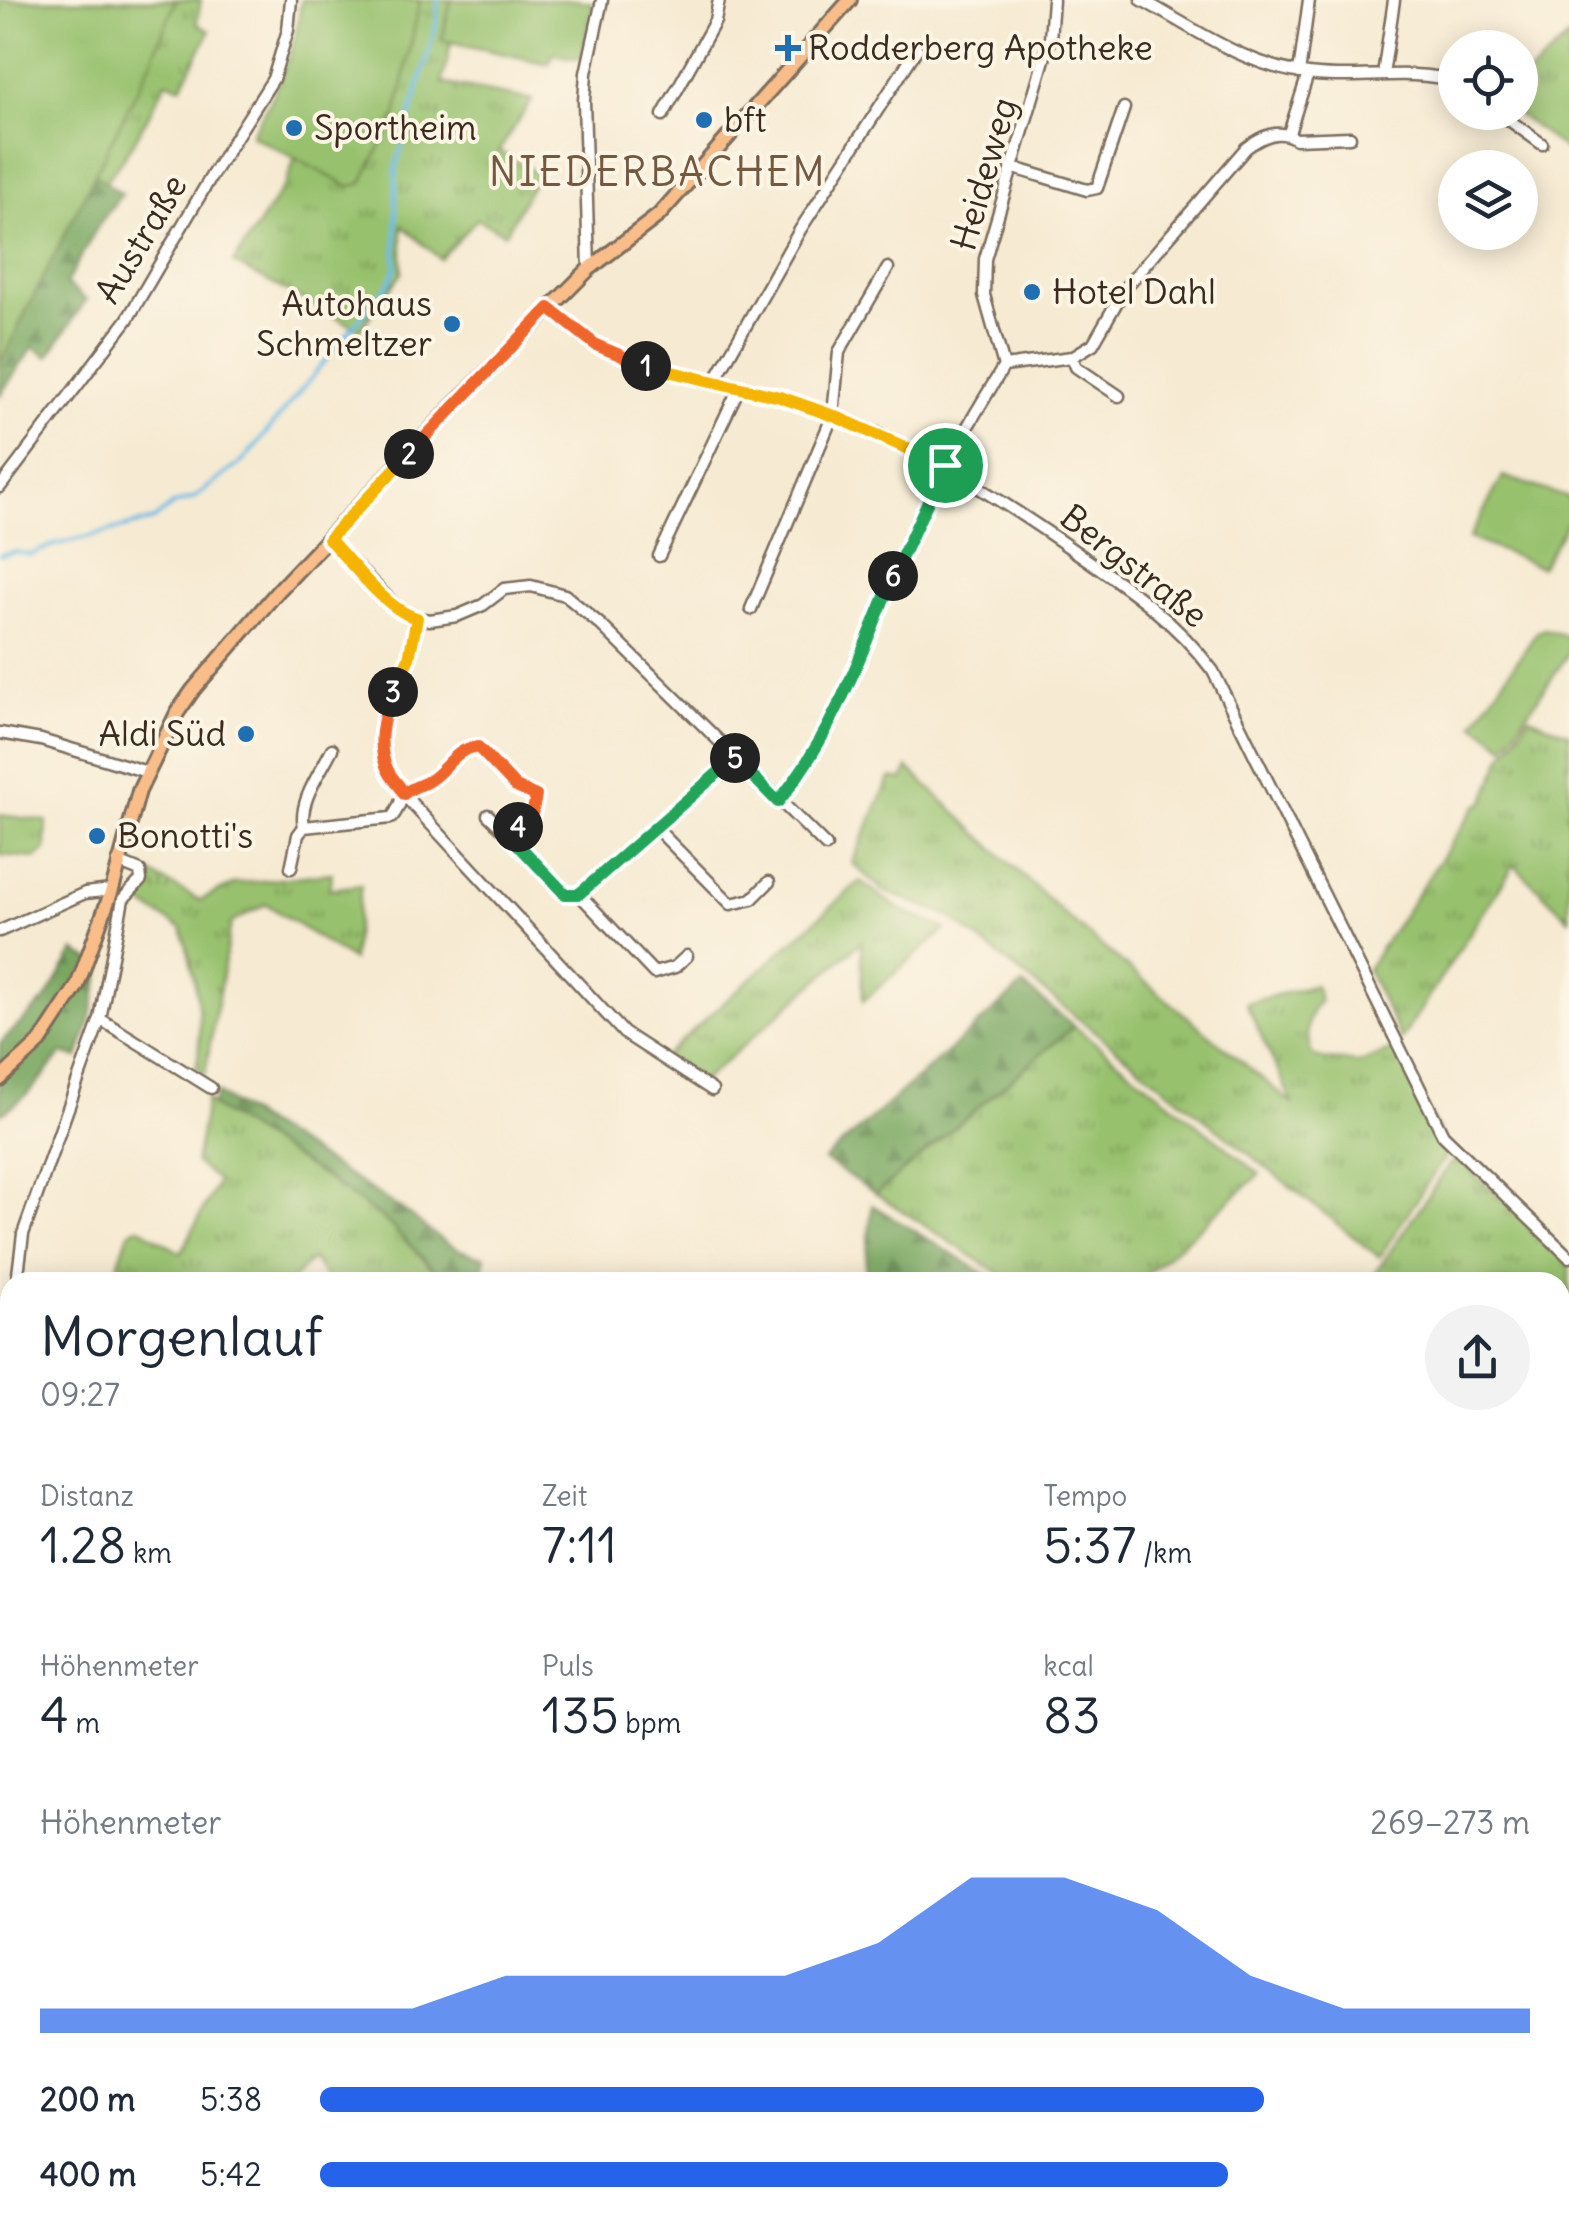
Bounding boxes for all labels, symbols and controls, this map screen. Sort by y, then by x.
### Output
place label: Rodderberg Apotheke [808,25,1153,69]
map controls [1438,30,1538,250]
button: locate [1438,30,1538,130]
marker: Rodderberg Apotheke [777,37,799,59]
street label: Heideweg [940,92,1026,255]
place label: bft [724,97,767,141]
place label: Sportheim [314,105,477,149]
marker: bft [693,109,715,131]
marker: Sportheim [283,117,305,139]
district label: NIEDERBACHEM [489,147,827,197]
button: layers [1438,150,1538,250]
street label: Austraße [85,166,196,311]
place label: Hotel Dahl [1052,269,1216,313]
place label: Autohaus Schmeltzer [256,281,432,365]
marker: Hotel Dahl [1021,281,1043,303]
marker: Autohaus Schmeltzer [441,313,463,335]
pin: 1 [621,341,671,391]
text: 1 [640,348,652,384]
pin [903,423,988,508]
pin: 2 [384,429,434,479]
text: 2 [401,436,417,472]
icon: arrive [918,438,973,493]
street label: Bergstraße [1052,494,1217,636]
pin: 6 [868,551,918,601]
text: 6 [885,558,901,594]
pin: 3 [368,667,418,717]
text: 3 [385,674,401,710]
place label: Aldi Süd [99,711,226,755]
marker: Aldi Süd [235,723,257,745]
pin: 5 [710,733,760,783]
text: 5 [727,740,743,776]
pin: 4 [493,802,543,852]
text: 4 [510,809,526,845]
place label: Bonotti's [117,813,253,857]
marker: Bonotti's [86,825,108,847]
text: Morgenlauf [40,1302,323,1371]
button: share [1425,1305,1530,1410]
text: 09:27 [40,1374,120,1415]
text: Distanz [40,1478,134,1514]
text: Zeit [542,1478,587,1514]
text: Tempo [1043,1478,1127,1514]
text: 1.28 [40,1514,126,1577]
text: 7:11 [542,1514,617,1577]
text: 5:37 [1043,1514,1136,1577]
text: km [126,1535,172,1571]
text: /km [1136,1535,1192,1571]
text: Höhenmeter [40,1648,199,1684]
text: Puls [542,1648,594,1684]
text: kcal [1043,1648,1094,1684]
text: 4 [40,1684,69,1747]
text: 135 [542,1684,619,1747]
text: 83 [1043,1684,1101,1747]
text: m [69,1705,100,1741]
text: bpm [619,1705,681,1741]
text: Höhenmeter [40,1802,221,1843]
text: 269–273 m [1370,1802,1530,1843]
text: 200 m [40,2079,135,2120]
text: 5:38 [200,2079,262,2120]
text: 400 m [40,2154,136,2195]
text: 5:42 [200,2154,262,2195]

